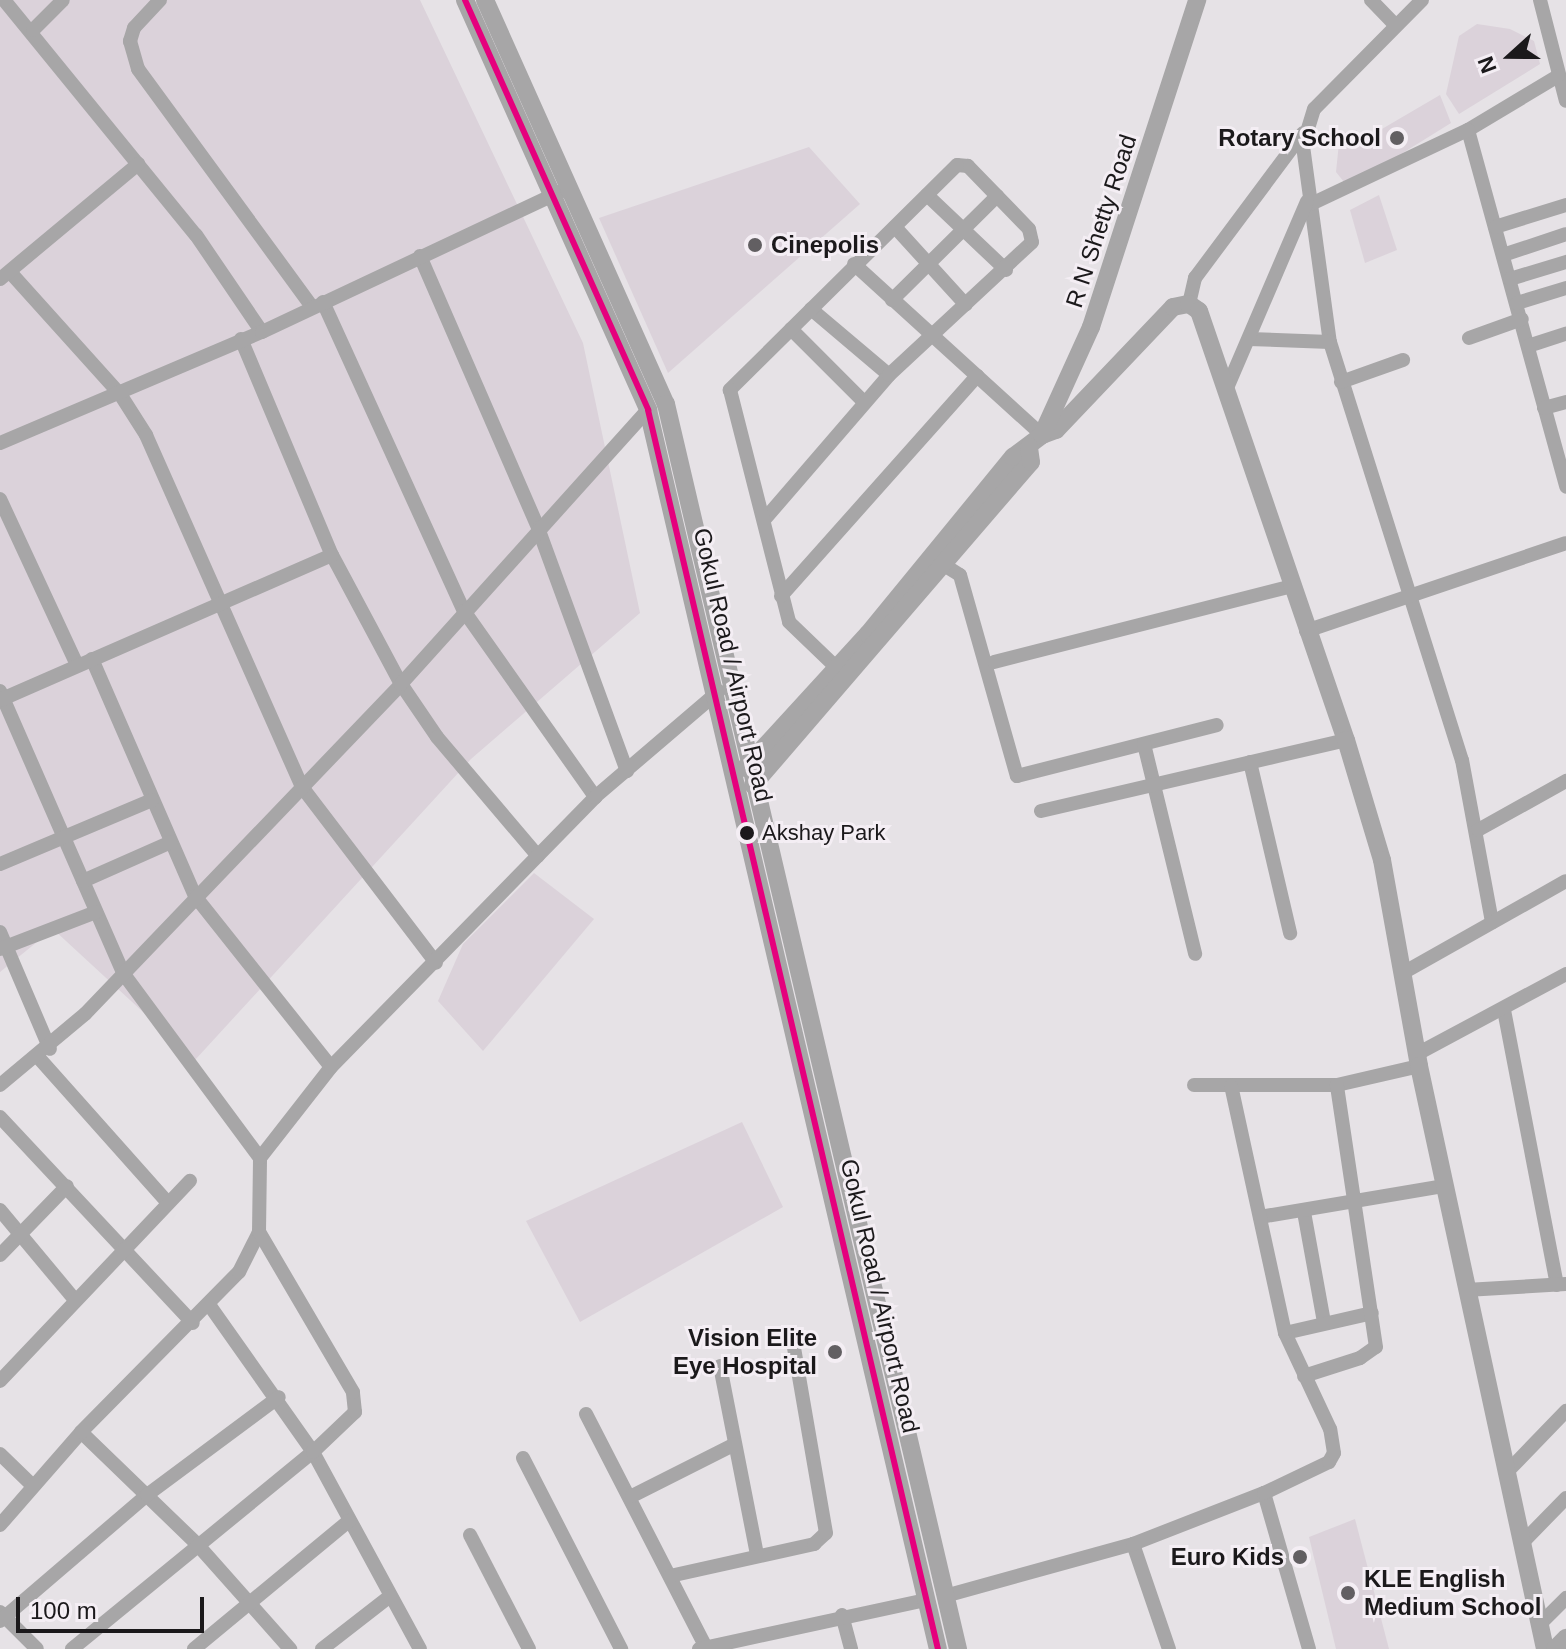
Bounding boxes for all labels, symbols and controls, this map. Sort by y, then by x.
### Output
north arrow [1470,16,1550,96]
text: N [1473,53,1502,77]
place label: Rotary School [1218,124,1381,152]
marker: Rotary School [1388,129,1406,147]
street label: R N Shetty Road [1059,131,1143,311]
place label: Cinepolis [771,231,879,259]
marker: Cinepolis [746,236,764,254]
street label: Gokul Road / Airport Road [687,525,779,805]
place label: Akshay Park [762,820,885,846]
marker: Akshay Park [739,825,755,841]
street label: Gokul Road / Airport Road [834,1156,926,1436]
place label: Vision Elite Eye Hospital [673,1324,817,1380]
marker: Vision Elite Eye Hospital [824,1341,846,1363]
place label: Euro Kids [1171,1543,1284,1571]
marker: Euro Kids [1291,1548,1309,1566]
place label: KLE English Medium School [1364,1565,1541,1621]
scale bar [20,1581,208,1631]
marker: KLE English Medium School [1339,1584,1357,1602]
text: 100 m [30,1597,97,1624]

